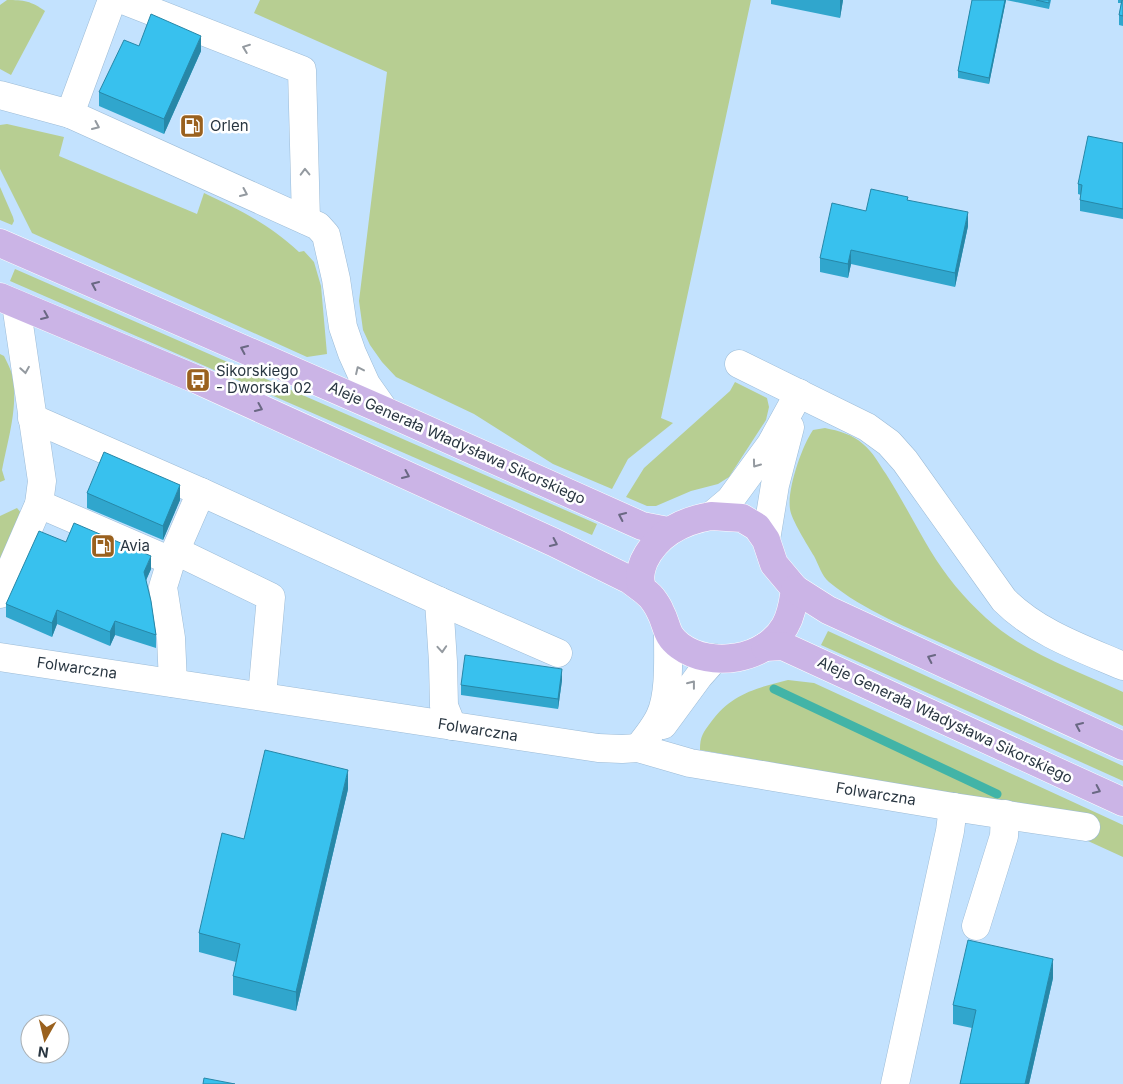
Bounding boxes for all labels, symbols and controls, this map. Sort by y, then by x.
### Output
one-way arrow [242,44,251,54]
fuel station icon: Orlen [179,113,205,139]
place label: Orlen [210,116,249,135]
one-way arrow [91,120,100,131]
one-way arrow [300,167,310,175]
one-way arrow [239,186,248,197]
one-way arrow [91,280,100,291]
one-way arrow [40,310,49,321]
one-way arrow [240,345,249,356]
place label: Sikorskiego - Dworska 02 [216,361,312,397]
one-way arrow [19,365,29,374]
one-way arrow [355,366,366,375]
bus stop icon: Sikorskiego - Dworska 02 [185,367,211,393]
street label: Aleje Generała Władysława Sikorskiego [326,377,589,508]
one-way arrow [253,402,262,412]
one-way arrow [753,458,762,468]
one-way arrow [401,469,410,480]
one-way arrow [618,512,627,523]
fuel station icon: Avia [90,533,116,559]
place label: Avia [120,536,150,555]
one-way arrow [549,536,558,547]
one-way arrow [437,646,448,654]
street label: Folwarczna [36,652,118,683]
street label: Aleje Generała Władysława Sikorskiego [815,652,1076,787]
one-way arrow [927,654,936,665]
one-way arrow [687,681,696,690]
street label: Folwarczna [437,714,520,745]
one-way arrow [1075,722,1084,733]
street label: Folwarczna [835,778,918,809]
one-way arrow [1092,784,1101,795]
north arrow [20,1014,70,1064]
text: N [37,1043,50,1062]

